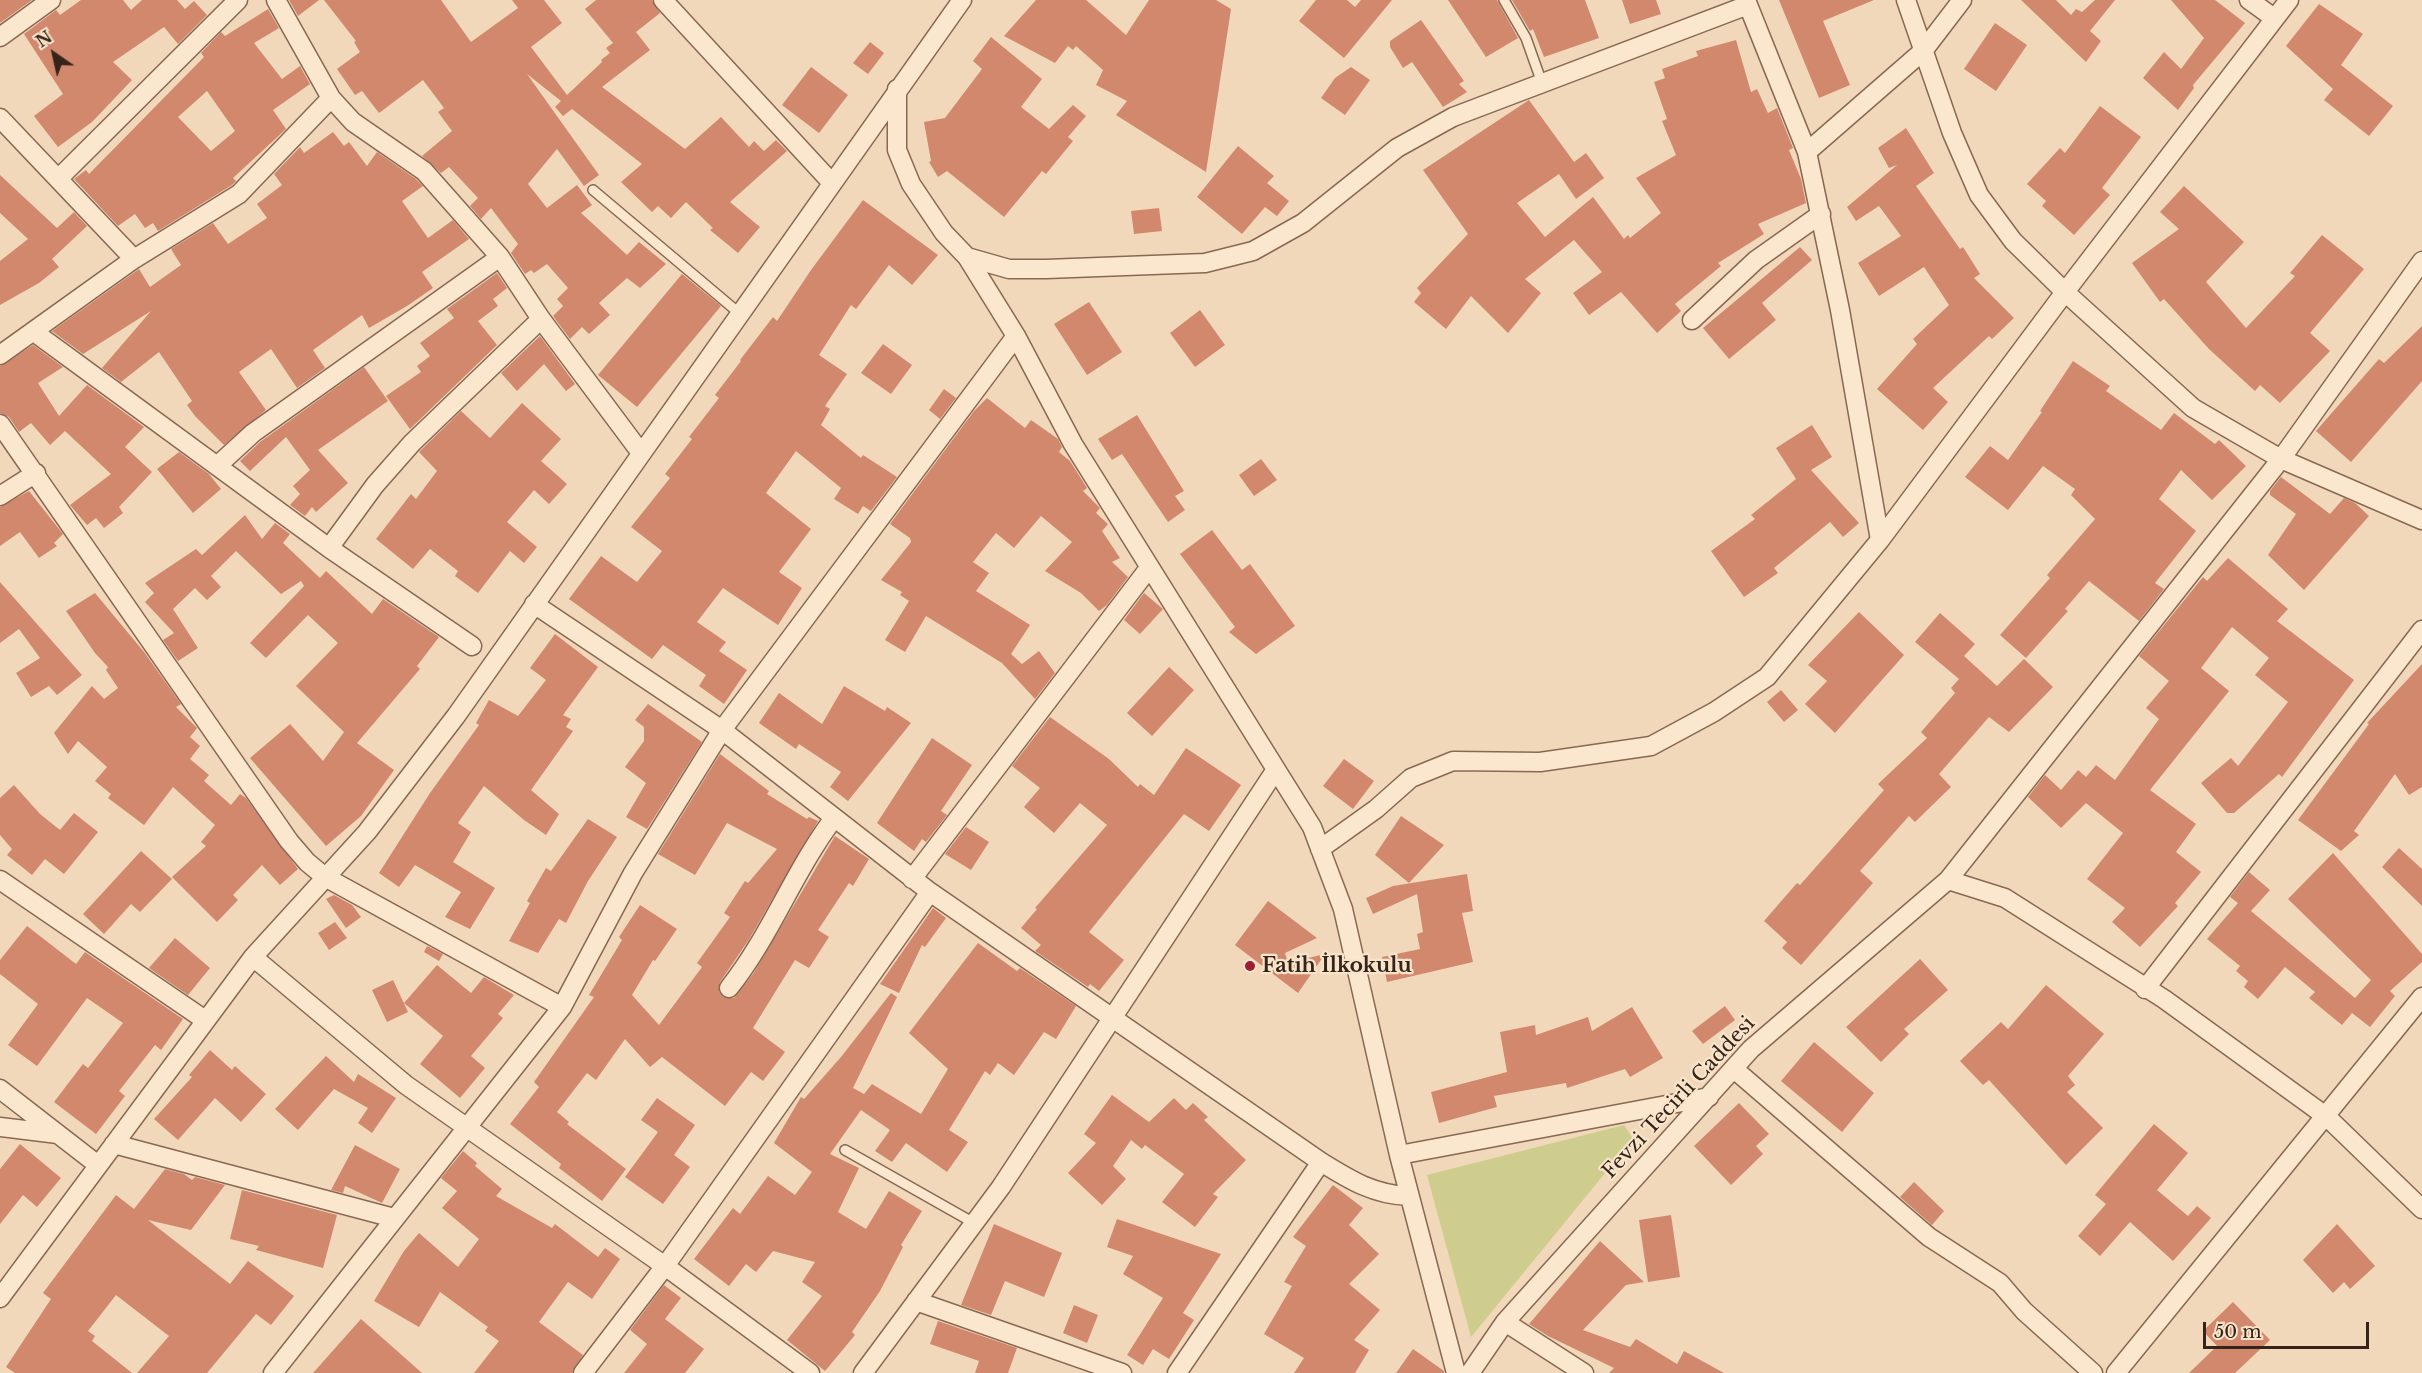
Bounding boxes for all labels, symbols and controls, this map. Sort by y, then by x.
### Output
north arrow [24,24,84,84]
text: N [32,27,56,52]
place label: Fatih İlkokulu [1262,954,1412,978]
marker: Fatih İlkokulu [1243,959,1257,973]
street label: Fevzi Tecirli Caddesi [1598,1012,1760,1184]
scale bar [2206,1310,2372,1348]
text: 50 m [2214,1321,2262,1343]

